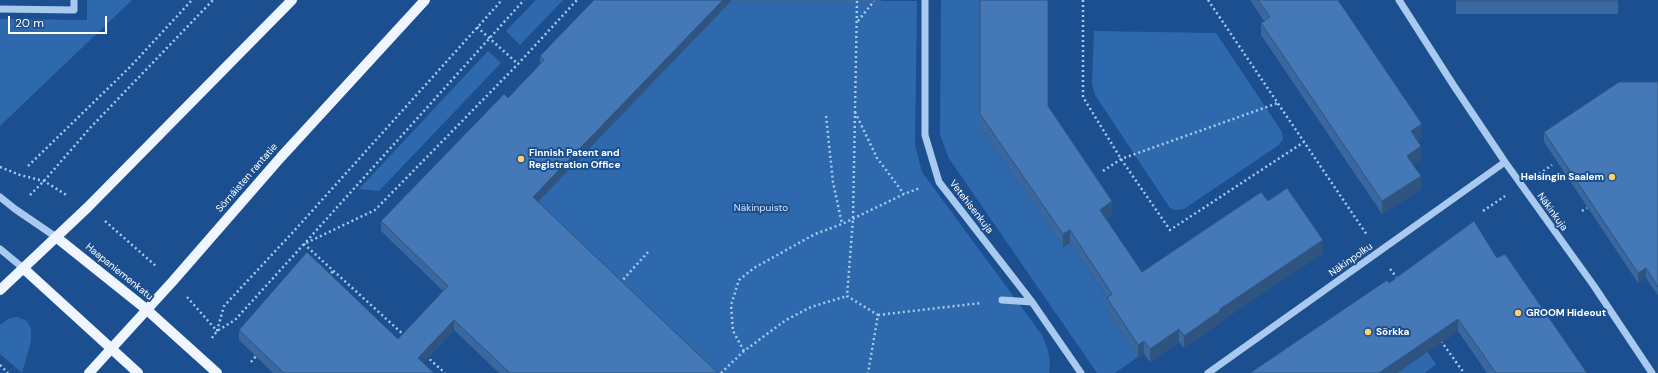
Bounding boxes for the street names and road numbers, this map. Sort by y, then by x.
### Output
street label: Sörnäisten rantatie [214,141,280,215]
street label: Vetehisenkuja [946,178,996,236]
street label: Näkinkuja [1534,191,1570,233]
street label: Haapaniemenkatu [83,241,155,303]
street label: Näkinpolku [1327,241,1375,279]

